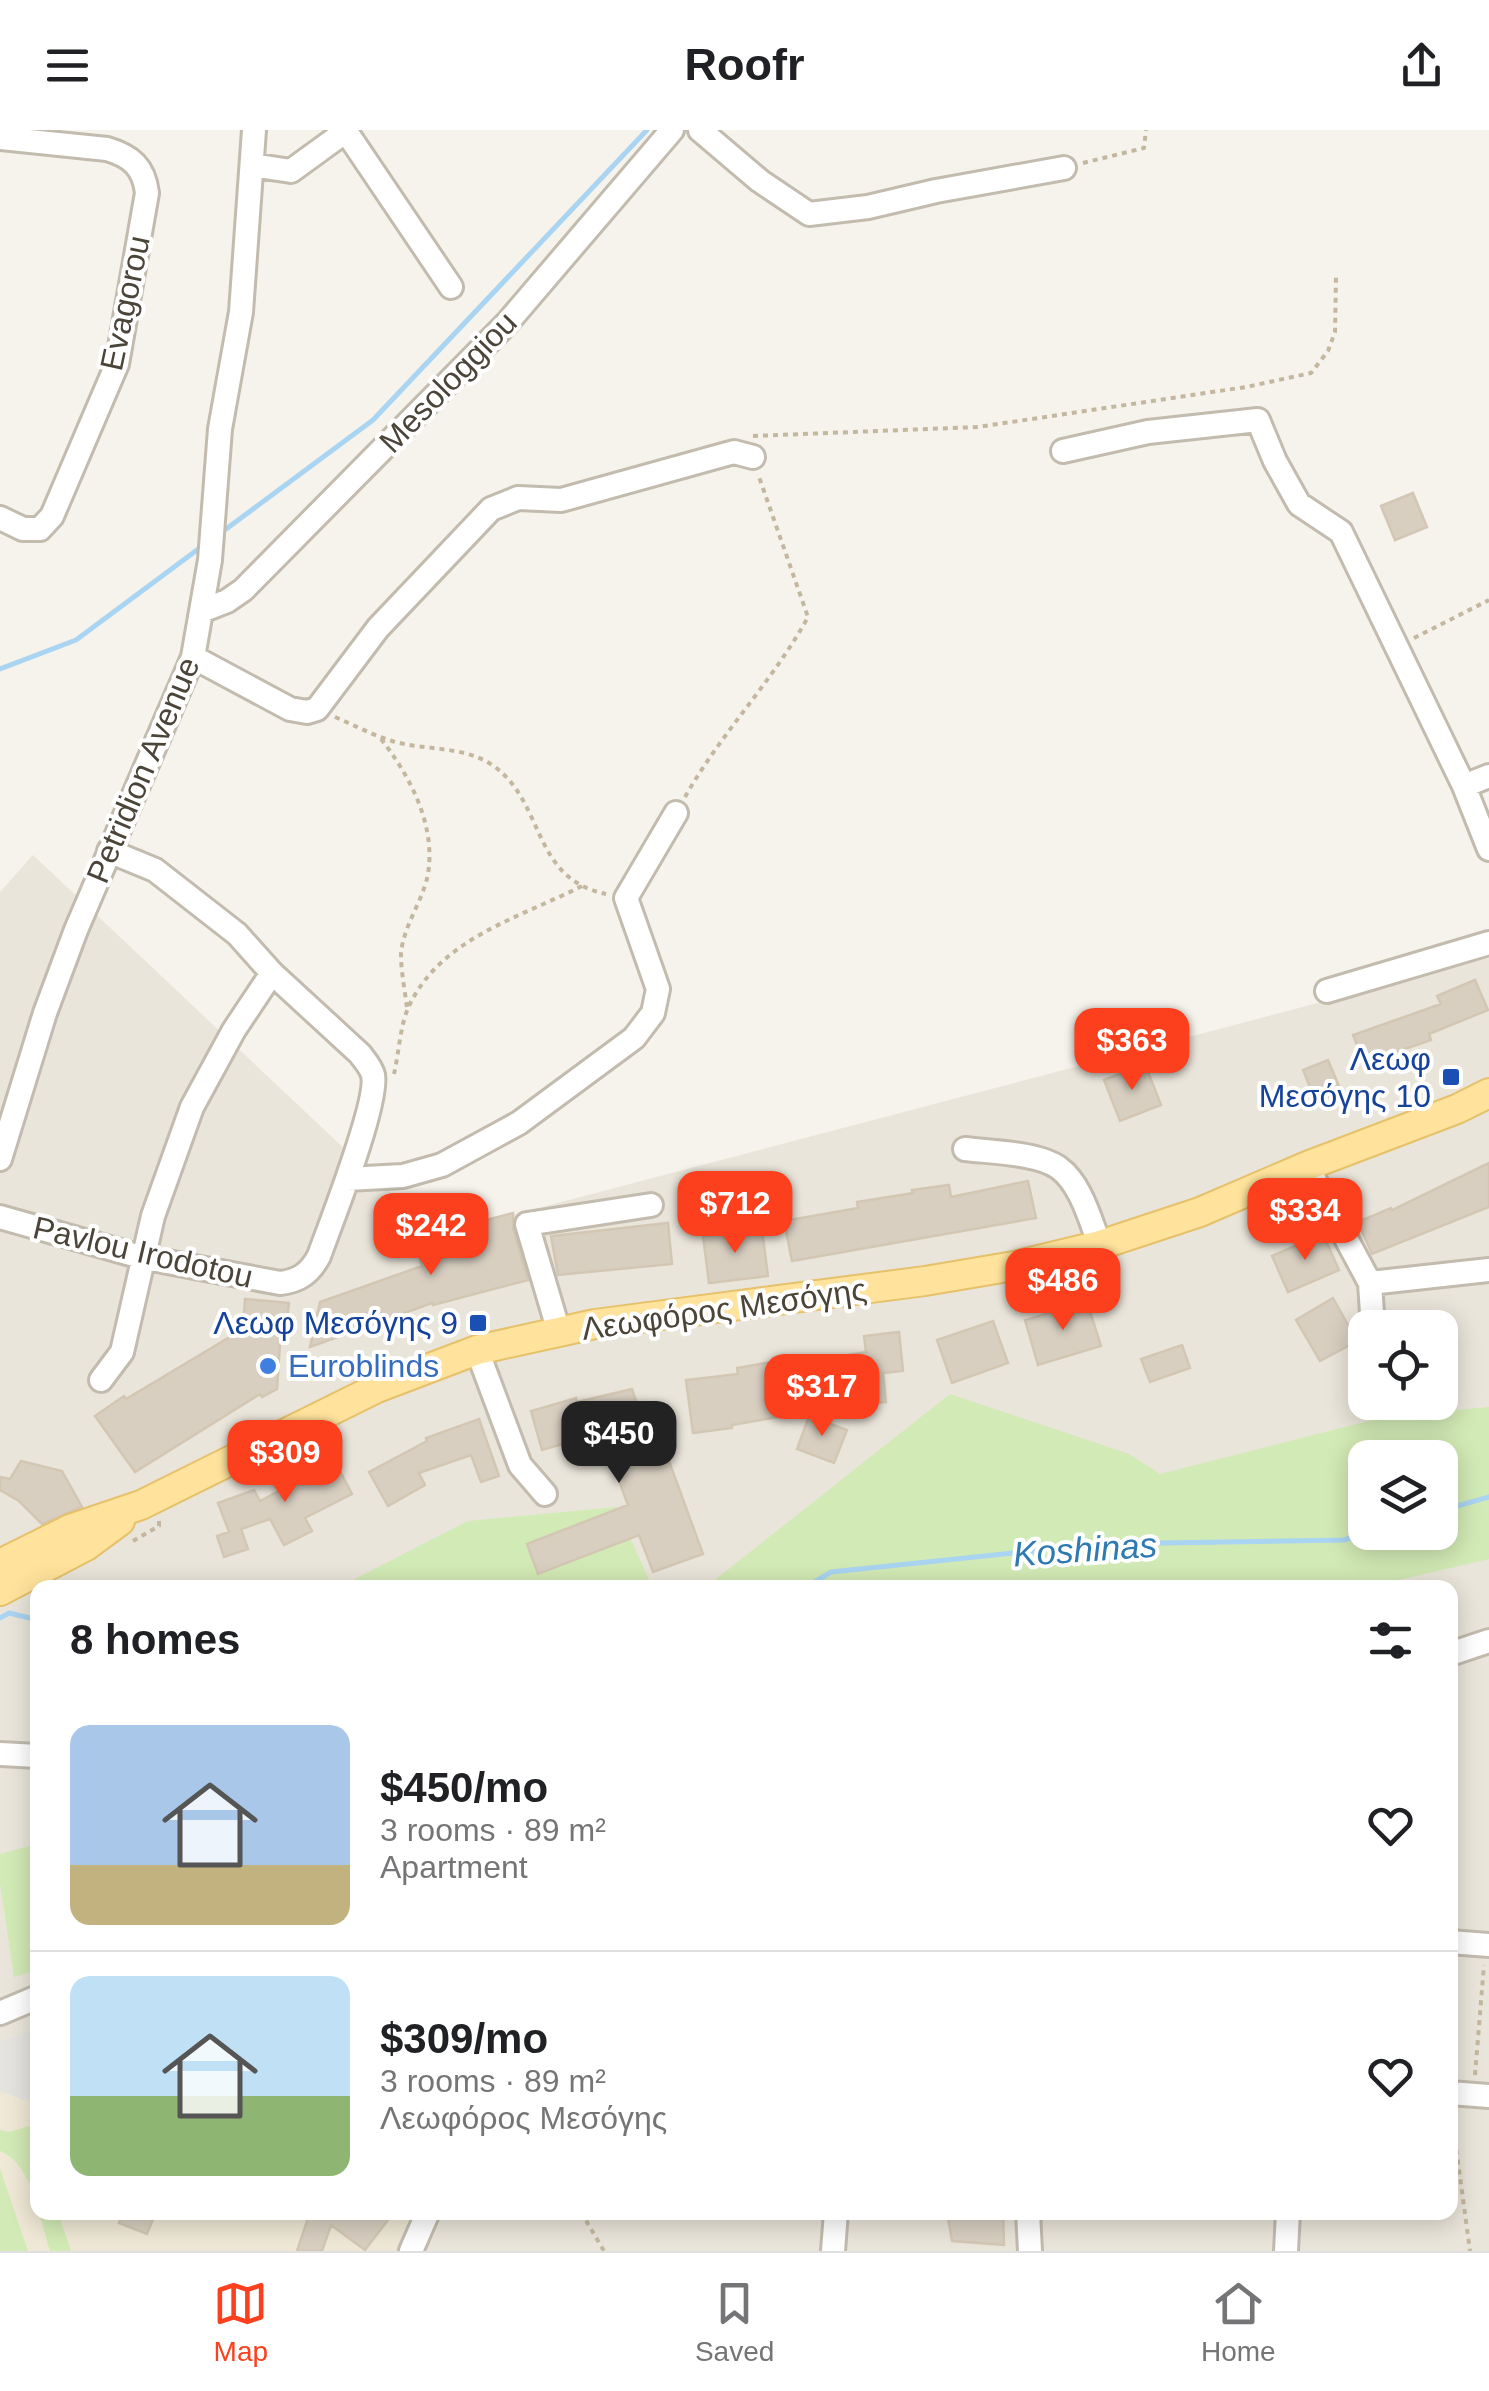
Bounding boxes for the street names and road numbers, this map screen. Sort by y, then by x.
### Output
street label: Evagorou [93,232,157,374]
street label: Mesologgiou [372,304,524,460]
street label: Petridion Avenue [79,652,207,888]
street label: Pavlou Irodotou [30,1209,256,1295]
street label: Λεωφόρος Μεσόγης [579,1271,869,1347]

